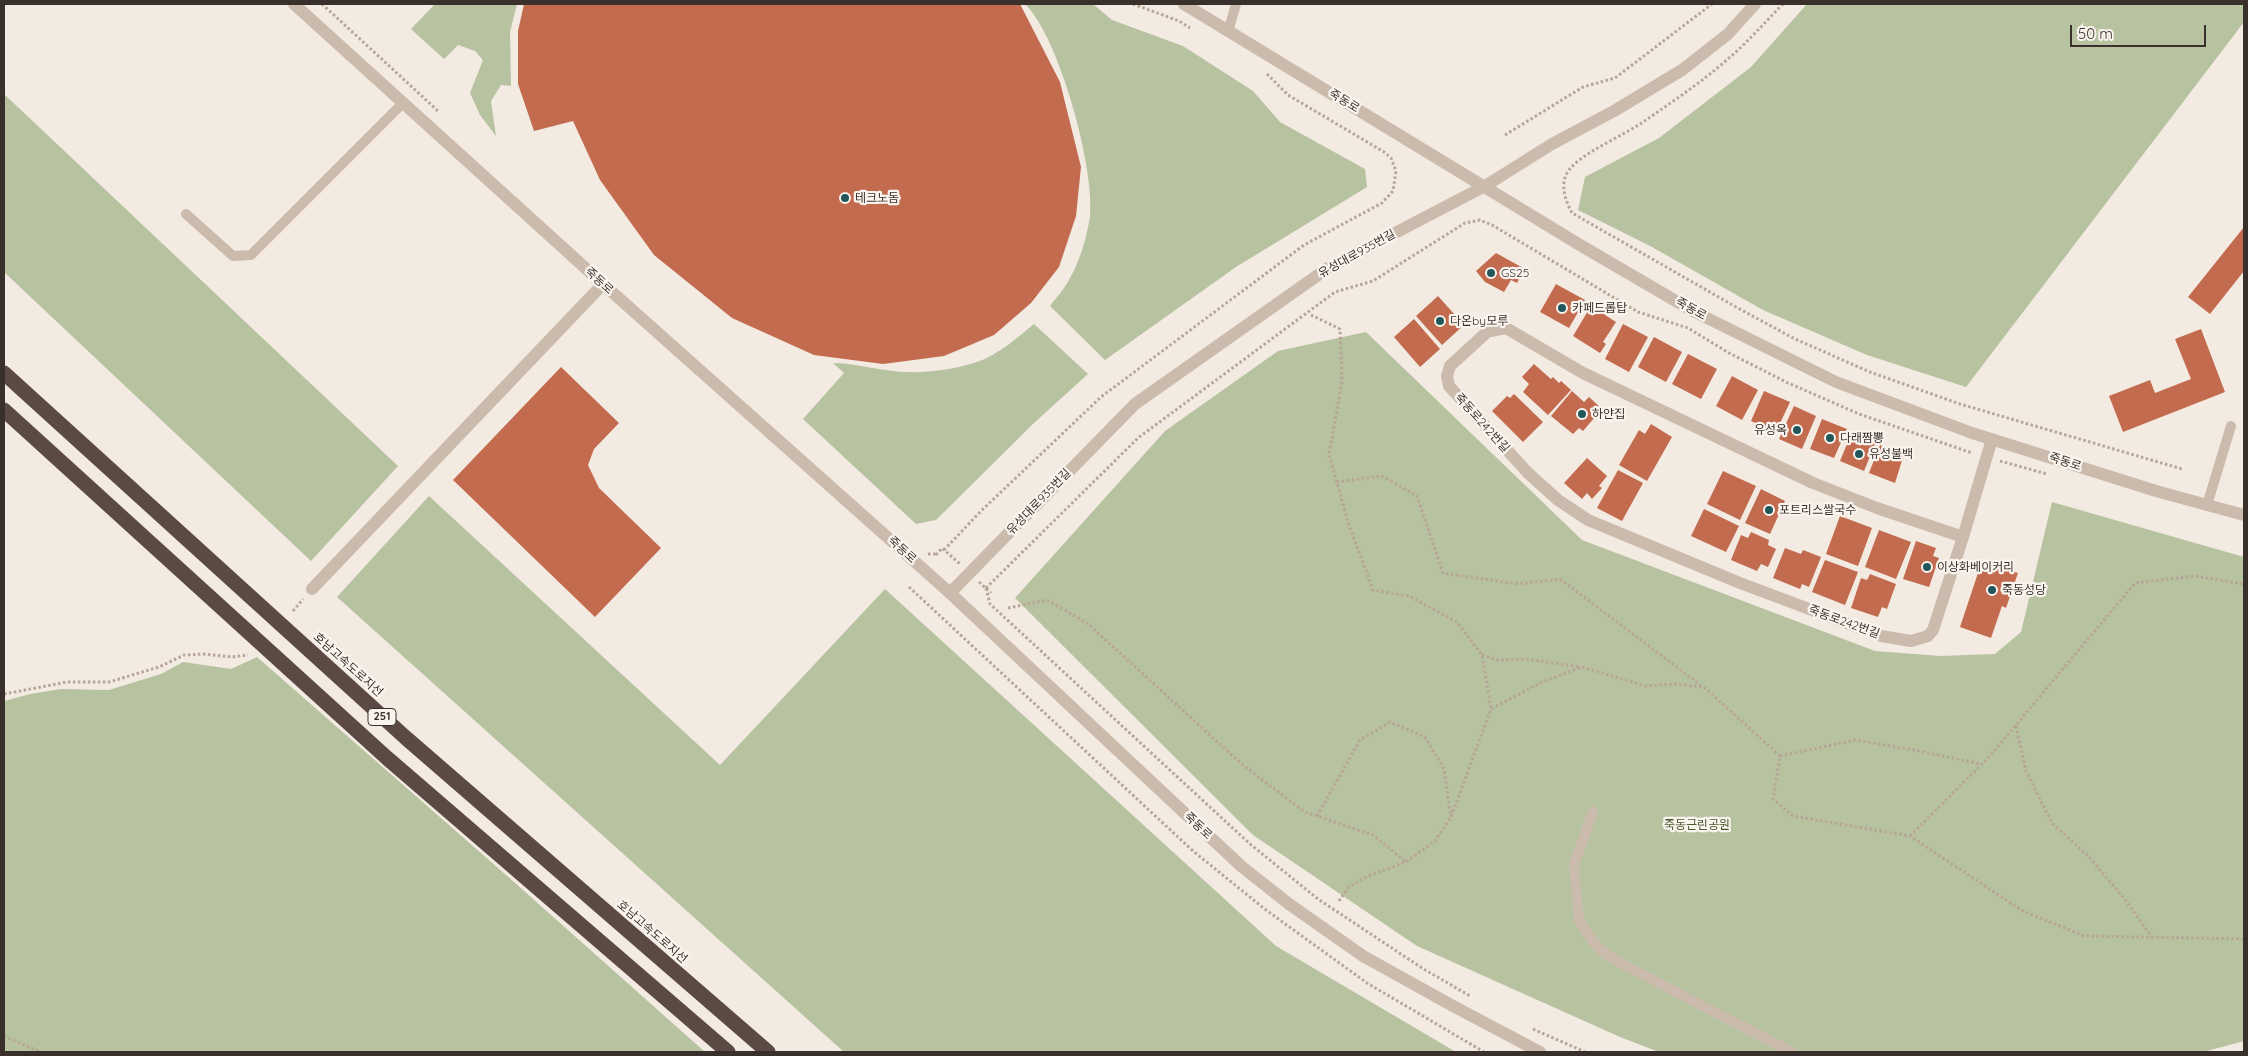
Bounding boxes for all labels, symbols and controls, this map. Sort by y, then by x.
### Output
scale bar [2073,15,2209,47]
text: 50 m [2078,24,2113,43]
street label: 죽동로 [1326,86,1362,116]
place label: 테크노돔 [855,191,899,205]
marker: 테크노돔 [839,192,851,204]
street label: 유성대로935번길 [1316,227,1398,281]
street label: 죽동로 [582,265,616,297]
place label: GS25 [1501,266,1529,280]
marker: GS25 [1485,267,1497,279]
street label: 죽동로 [1673,295,1709,323]
place label: 카페드롭탑 [1572,301,1627,315]
marker: 카페드롭탑 [1556,302,1568,314]
place label: 다온by모루 [1450,314,1508,328]
marker: 다온by모루 [1434,315,1446,327]
street label: 죽동로242번길 [1452,390,1512,456]
place label: 하얀집 [1592,407,1625,421]
marker: 하얀집 [1576,408,1588,420]
place label: 유성옥 [1754,423,1787,437]
marker: 유성옥 [1791,424,1803,436]
place label: 다래짬뽕 [1840,431,1884,445]
marker: 다래짬뽕 [1824,432,1836,444]
place label: 유성불백 [1869,447,1913,461]
marker: 유성불백 [1853,448,1865,460]
street label: 죽동로 [2047,450,2083,474]
street label: 유성대로935번길 [1004,466,1074,538]
place label: 포트리스쌀국수 [1779,503,1856,517]
marker: 포트리스쌀국수 [1763,504,1775,516]
street label: 죽동로 [885,534,919,566]
place label: 이상화베이커리 [1937,560,2014,574]
marker: 이상화베이커리 [1921,561,1933,573]
place label: 죽동성당 [2002,583,2046,597]
marker: 죽동성당 [1986,584,1998,596]
street label: 죽동로242번길 [1806,602,1882,642]
street label: 호남고속도로지선 [310,630,386,700]
road number: 251 [368,709,396,726]
street label: 죽동로 [1181,809,1215,843]
park label: 죽동근린공원 [1664,818,1730,832]
street label: 호남고속도로지선 [614,898,690,966]

